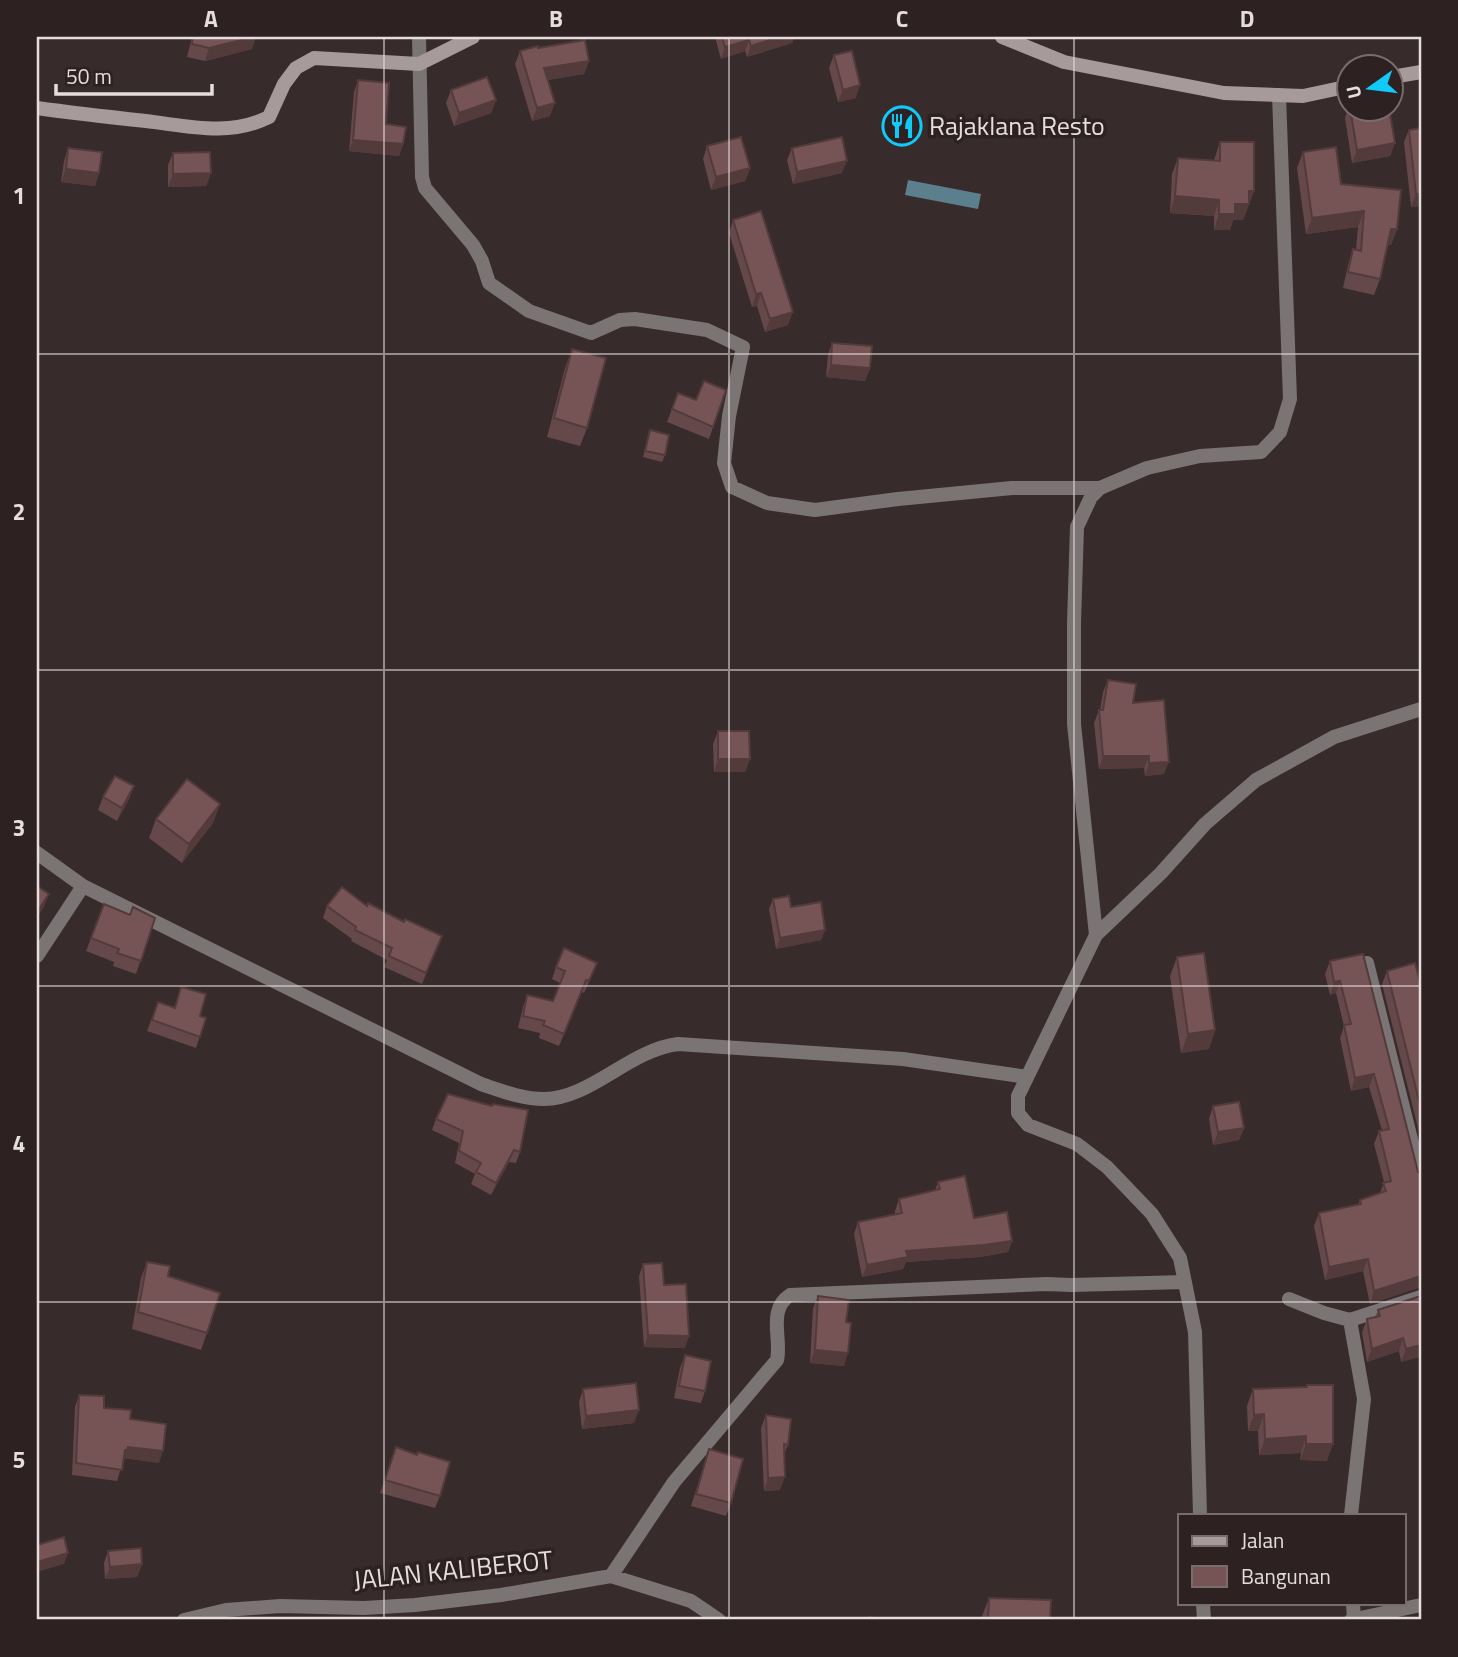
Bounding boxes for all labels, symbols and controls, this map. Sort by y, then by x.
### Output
text: A [204,1,218,36]
text: B [549,1,563,36]
text: C [896,1,908,36]
text: D [1240,1,1254,36]
scale bar [56,52,212,96]
north arrow [1336,52,1406,122]
text: 50 m [66,60,112,92]
text: U [1337,83,1369,102]
restaurant icon: Rajaklana Resto [881,105,923,147]
place label: Rajaklana Resto [929,106,1105,145]
text: 1 [13,178,25,213]
text: 2 [13,494,25,529]
text: 3 [13,810,25,845]
text: 4 [13,1126,25,1161]
text: 5 [13,1442,25,1477]
legend [1178,1514,1406,1604]
text: Jalan [1241,1524,1284,1556]
street label: JALAN KALIBEROT [351,1540,555,1599]
text: Bangunan [1241,1560,1331,1592]

